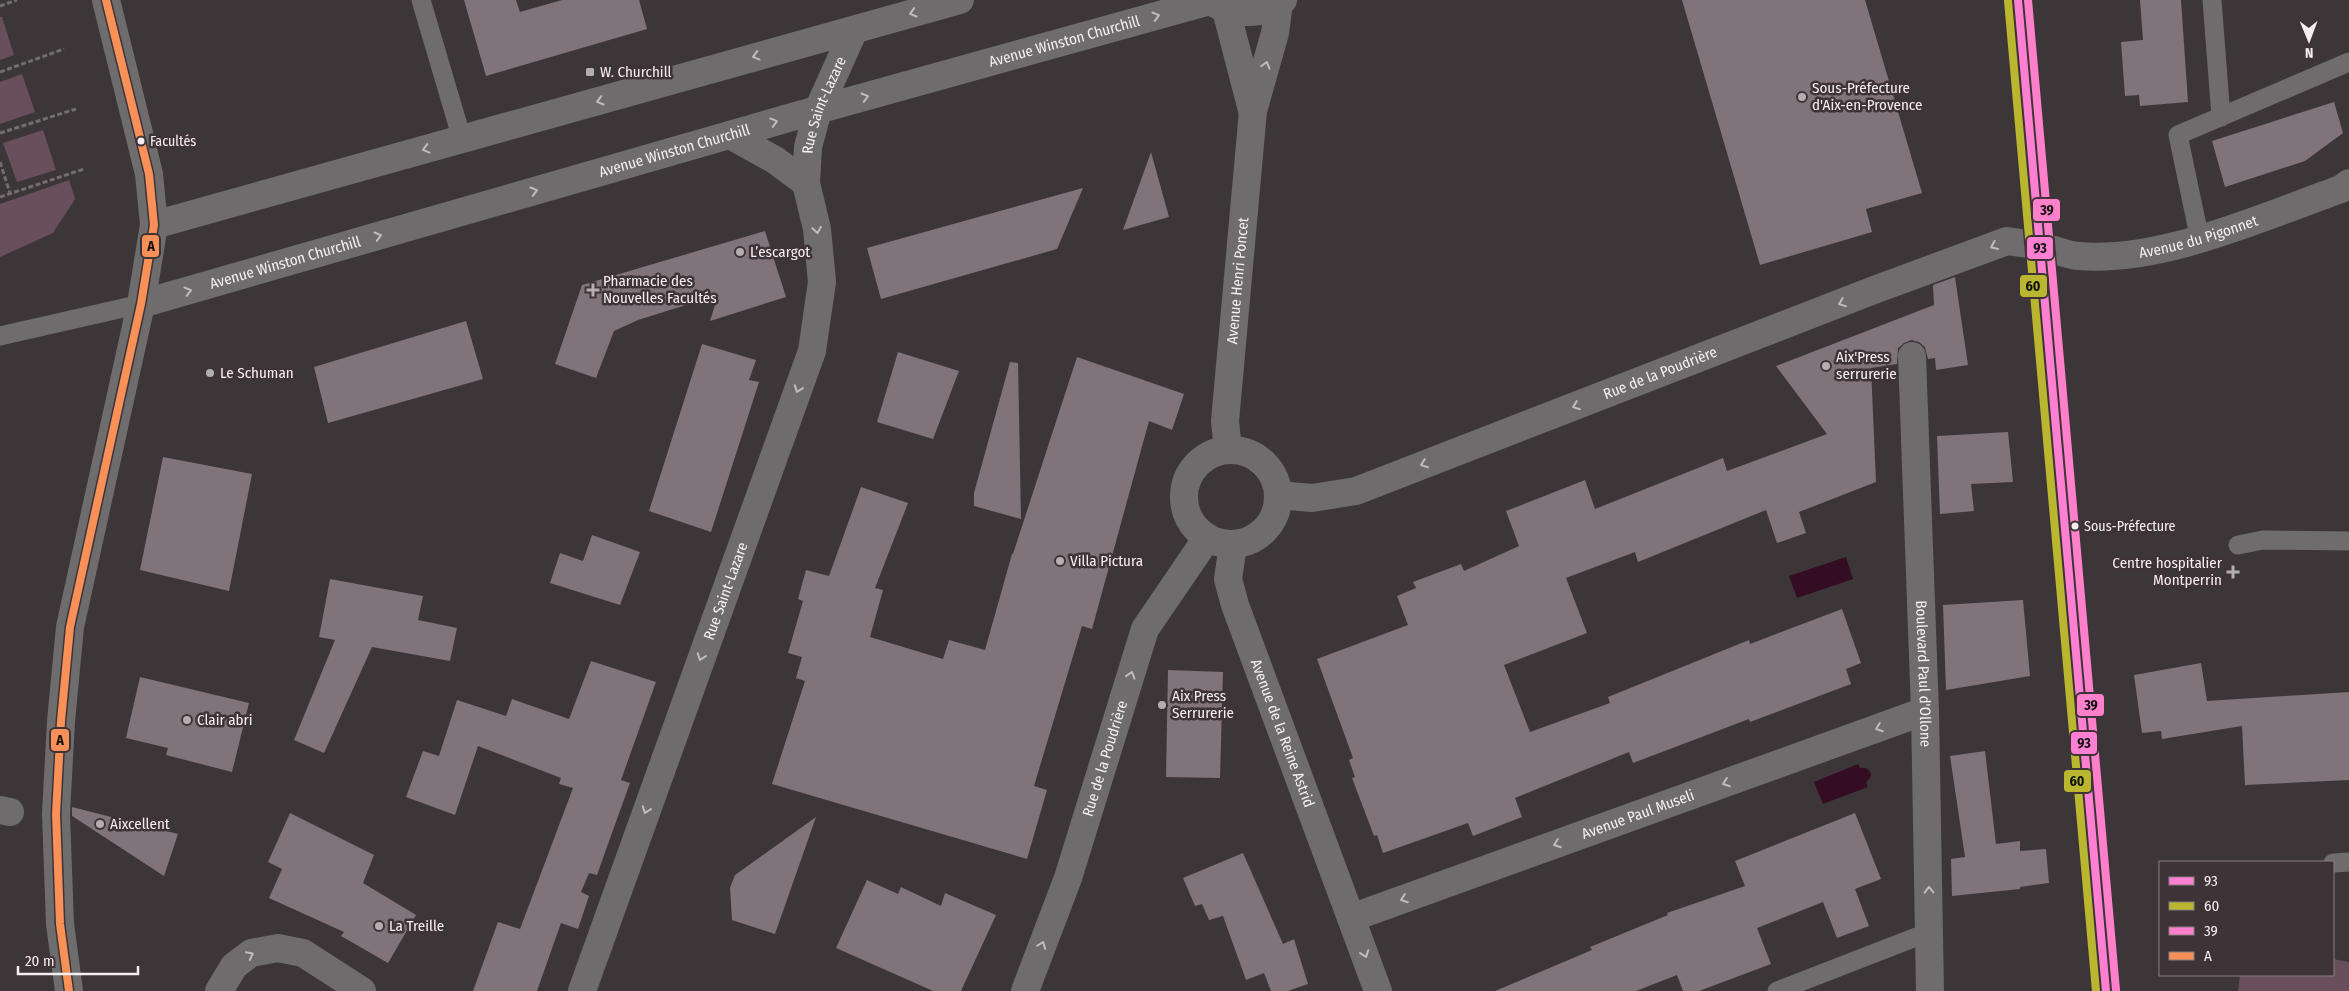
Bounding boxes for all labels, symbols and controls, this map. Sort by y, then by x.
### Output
one-way arrow [909,8,917,18]
one-way arrow [1152,11,1160,21]
street label: Avenue Winston Churchill [987,12,1142,71]
north arrow [2284,15,2334,65]
text: N [2305,44,2314,61]
one-way arrow [753,51,761,61]
street label: Rue Saint-Lazare [799,54,850,154]
one-way arrow [1261,61,1271,69]
place label: W. Churchill [600,63,672,81]
marker: W. Churchill [584,66,596,78]
place label: Sous-Préfecture d'Aix-en-Provence [1812,79,1922,114]
marker: Sous-Préfecture d'Aix-en-Provence [1796,91,1808,103]
one-way arrow [860,92,868,102]
one-way arrow [596,96,605,106]
one-way arrow [770,117,779,128]
street label: Avenue Winston Churchill [597,121,752,181]
place label: Facultés [150,133,196,150]
marker: Facultés [136,136,146,146]
one-way arrow [423,144,431,154]
one-way arrow [529,186,538,197]
line badge: 39 [2032,198,2061,222]
text: 39 [2039,202,2054,219]
street label: Avenue du Pigonnet [2138,212,2260,262]
street label: Avenue Henri Poncet [1223,216,1252,345]
one-way arrow [811,226,821,234]
one-way arrow [373,231,382,242]
street label: Avenue Winston Churchill [208,232,363,293]
line badge: A [141,234,160,258]
line badge: 93 [2026,236,2054,260]
text: A [146,238,155,255]
one-way arrow [1990,240,1999,251]
text: 93 [2033,240,2047,257]
place label: L’escargot [750,243,810,261]
marker: L’escargot [734,246,746,258]
place label: Pharmacie des Nouvelles Facultés [603,272,717,307]
line badge: 60 [2019,274,2048,298]
text: 60 [2026,278,2041,295]
marker: Pharmacie des Nouvelles Facultés [587,284,599,296]
one-way arrow [183,286,191,296]
one-way arrow [1838,297,1846,307]
street label: Rue de la Poudrière [1601,343,1720,403]
place label: Aix'Press serrurerie [1836,348,1897,383]
marker: Aix'Press serrurerie [1820,360,1832,372]
place label: Le Schuman [220,364,294,382]
marker: Le Schuman [204,367,216,379]
one-way arrow [794,384,804,393]
one-way arrow [1572,399,1581,410]
one-way arrow [1420,458,1429,468]
place label: Sous-Préfecture [2084,518,2176,535]
marker: Sous-Préfecture [2070,521,2080,531]
street label: Rue Saint-Lazare [700,540,752,642]
place label: Villa Pictura [1070,552,1143,570]
place label: Centre hospitalier Montperrin [2112,554,2223,589]
marker: Villa Pictura [1054,555,1066,567]
marker: Centre hospitalier Montperrin [2226,565,2240,579]
street label: Boulevard Paul d'Ollone [1912,600,1935,747]
one-way arrow [697,652,707,661]
street label: Avenue de la Reine Astrid [1247,657,1318,810]
one-way arrow [1126,671,1136,679]
place label: Aix Press Serrurerie [1172,687,1234,722]
line badge: 39 [2076,693,2105,717]
text: 39 [2083,697,2098,714]
street label: Rue de la Poudrière [1079,698,1131,819]
marker: Aix Press Serrurerie [1156,699,1168,711]
place label: Clair abri [197,711,253,729]
marker: Clair abri [181,714,193,726]
one-way arrow [1875,722,1884,732]
line badge: A [50,728,70,752]
line badge: 93 [2070,731,2098,755]
text: A [55,732,64,749]
text: 93 [2077,735,2091,752]
line badge: 60 [2063,769,2092,793]
text: 60 [2070,773,2085,790]
one-way arrow [1722,777,1731,787]
street label: Avenue Paul Museli [1579,786,1697,843]
one-way arrow [642,805,652,814]
place label: Aixcellent [110,815,170,833]
marker: Aixcellent [94,818,106,830]
one-way arrow [1553,838,1562,848]
legend [2159,861,2334,976]
text: 93 [2204,872,2218,890]
one-way arrow [1923,886,1934,894]
one-way arrow [1400,893,1409,903]
text: 60 [2204,897,2219,915]
place label: La Treille [389,917,444,935]
marker: La Treille [373,920,385,932]
text: 39 [2204,922,2218,940]
one-way arrow [1036,942,1046,950]
scale bar [18,944,138,976]
text: A [2204,947,2212,965]
one-way arrow [1359,950,1369,958]
text: 20 m [25,952,55,970]
one-way arrow [245,952,254,962]

